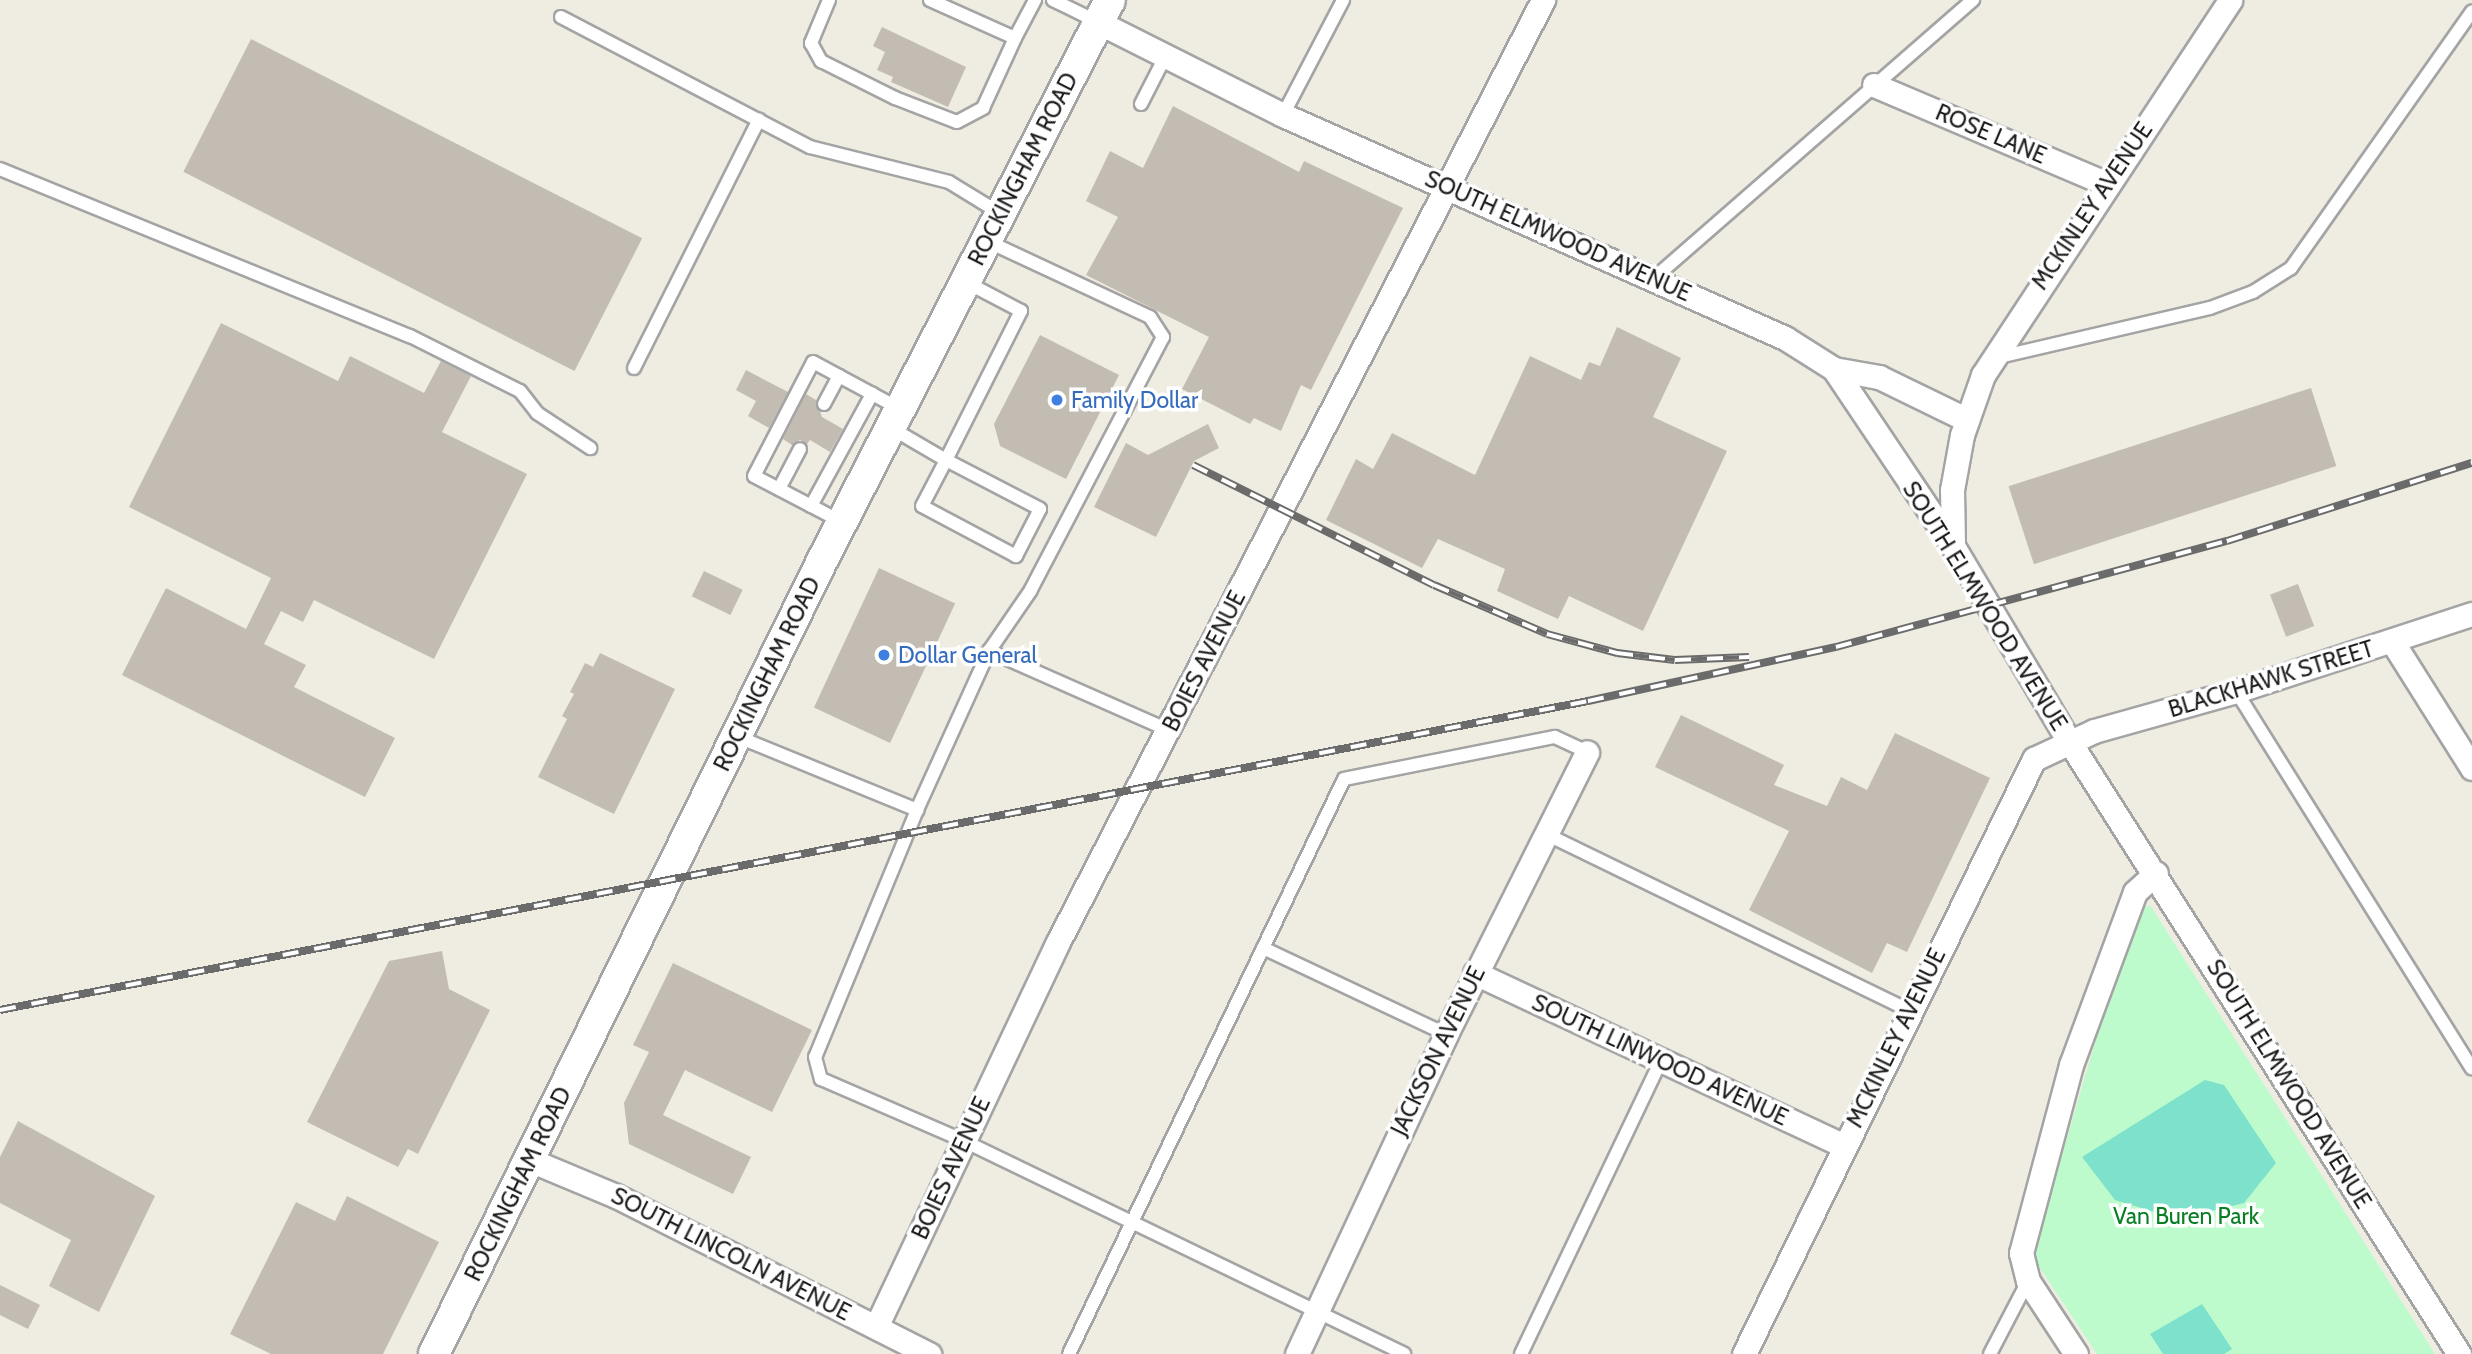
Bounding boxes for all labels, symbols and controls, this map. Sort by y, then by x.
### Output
street label: ROCKINGHAM ROAD [962,68,1084,270]
street label: ROSE LANE [1932,98,2050,170]
street label: MCKINLEY AVENUE [2026,117,2158,295]
street label: SOUTH ELMWOOD AVENUE [1421,165,1695,307]
place label: Family Dollar [1071,386,1198,414]
marker: Family Dollar [1049,392,1065,408]
street label: SOUTH ELMWOOD AVENUE [1897,476,2073,736]
street label: ROCKINGHAM ROAD [708,572,826,776]
street label: BOIES AVENUE [1157,586,1251,736]
street label: BLACKHAWK STREET [2165,635,2377,723]
place label: Dollar General [898,641,1037,669]
marker: Dollar General [876,647,892,663]
street label: MCKINLEY AVENUE [1841,944,1951,1132]
street label: SOUTH ELMWOOD AVENUE [2201,954,2377,1214]
street label: JACKSON AVENUE [1385,962,1491,1140]
street label: SOUTH LINWOOD AVENUE [1528,988,1792,1132]
street label: ROCKINGHAM ROAD [459,1082,577,1286]
street label: BOIES AVENUE [906,1092,996,1244]
street label: SOUTH LINCOLN AVENUE [607,1182,855,1326]
park label: Van Buren Park [2113,1202,2259,1230]

